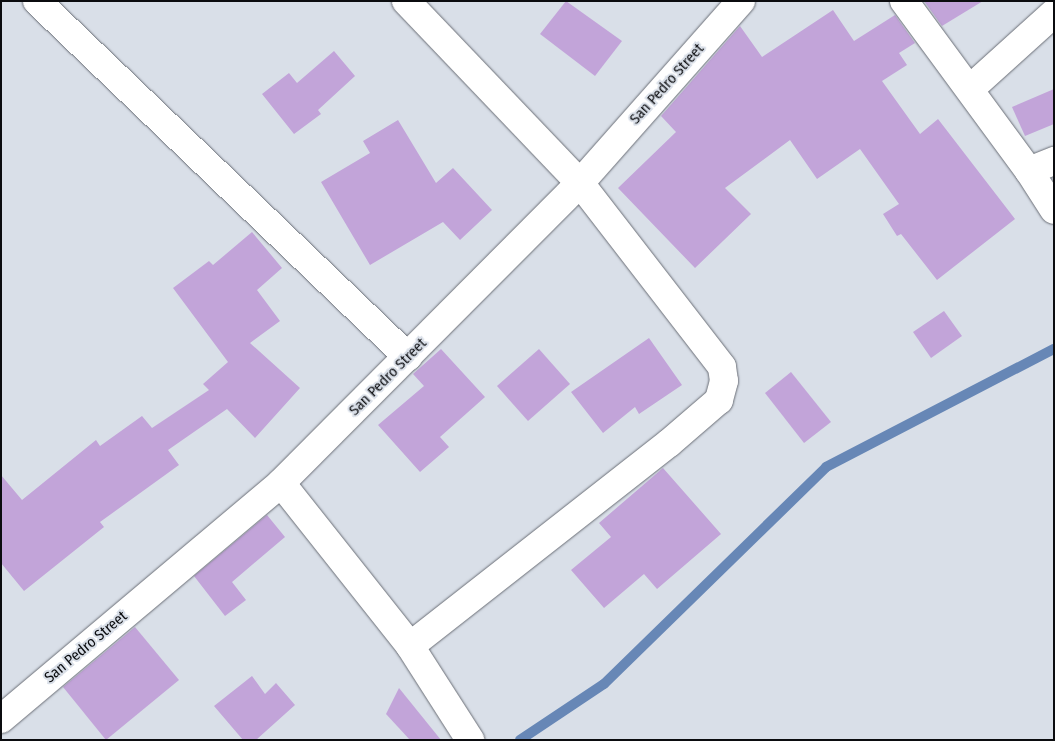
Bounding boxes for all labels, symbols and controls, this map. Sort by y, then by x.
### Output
street label: San Pedro Street [626,40,708,128]
street label: San Pedro Street [346,335,430,419]
street label: San Pedro Street [41,607,131,687]

